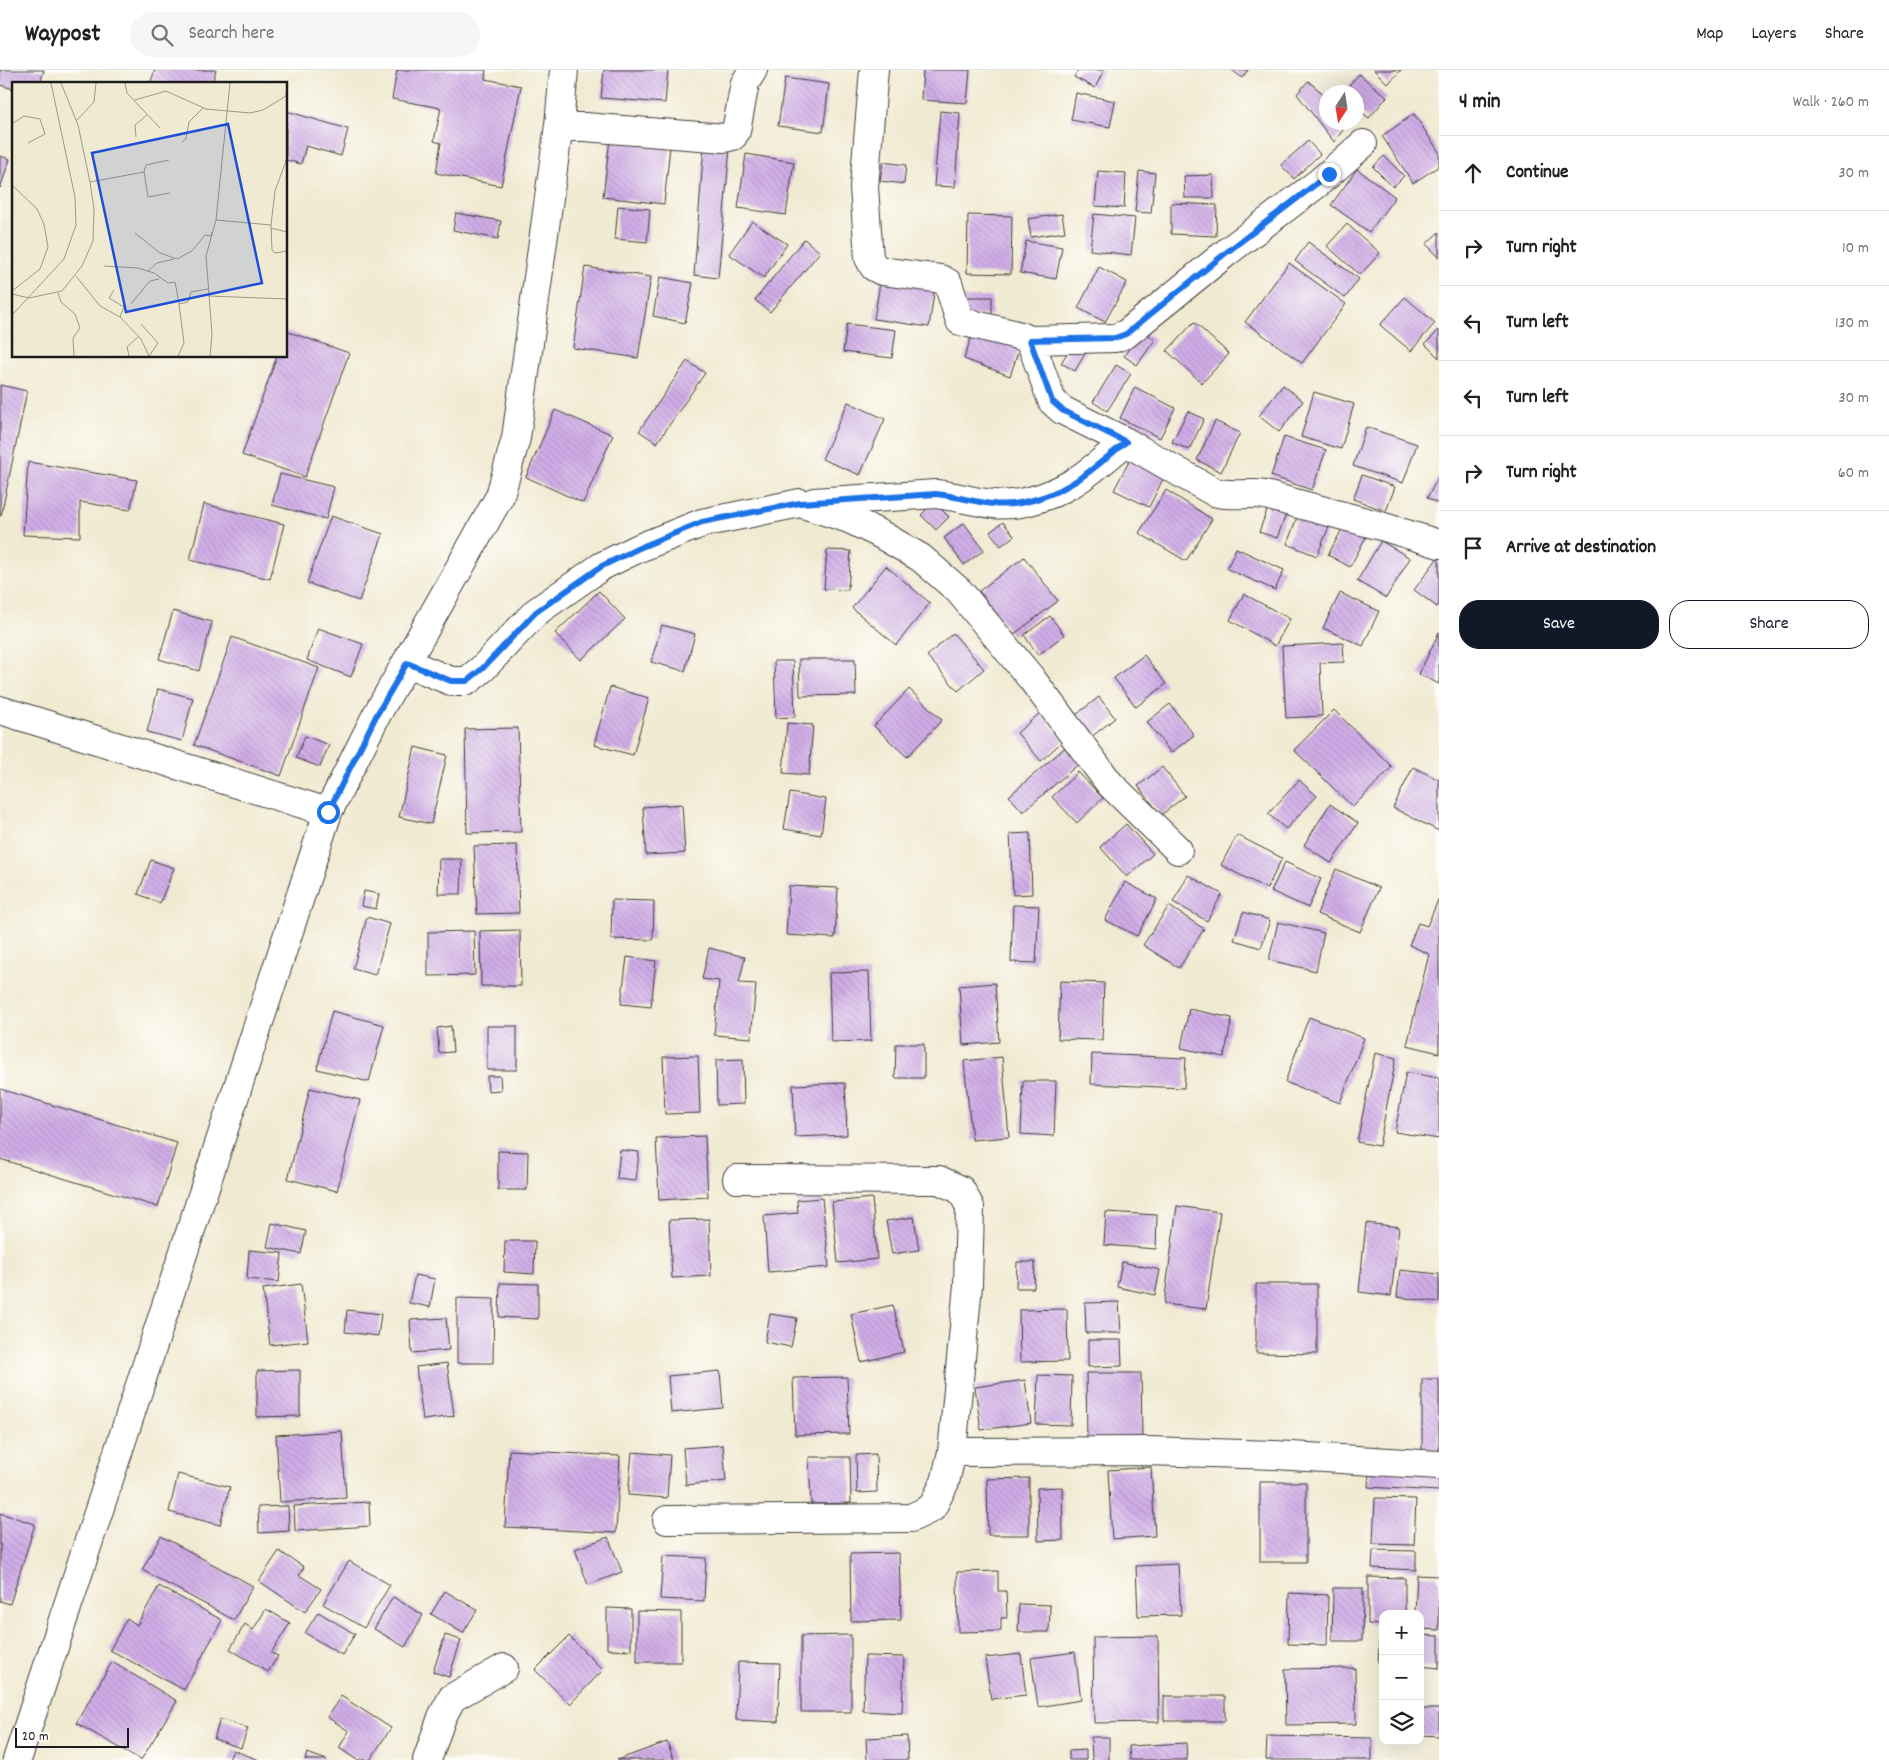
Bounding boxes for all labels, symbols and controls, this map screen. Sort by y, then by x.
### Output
search box [130,12,480,57]
text: Waypost [25,18,100,52]
icon: search [148,21,176,49]
text: Search here [188,21,274,48]
text: Map [1696,22,1723,47]
text: Layers [1751,22,1797,47]
text: Share [1825,22,1864,47]
inset map [12,82,288,358]
north arrow [1319,85,1364,130]
text: 4 min [1459,88,1501,118]
text: Walk · 260 m [1793,91,1869,114]
icon: ahead [1459,159,1487,187]
text: Continue [1506,160,1568,187]
text: 30 m [1839,162,1869,185]
route end [1318,163,1341,186]
icon: right [1459,234,1487,262]
text: Turn right [1506,235,1577,262]
text: 10 m [1842,237,1869,260]
icon: left [1459,309,1487,337]
text: Turn left [1506,310,1569,337]
text: 130 m [1835,312,1869,335]
icon: left [1459,384,1487,412]
text: Turn left [1506,385,1569,412]
text: 30 m [1839,387,1869,410]
icon: right [1459,459,1487,487]
text: Turn right [1506,460,1577,487]
text: 60 m [1838,462,1869,485]
icon: arrive [1459,534,1487,562]
text: Arrive at destination [1506,535,1656,562]
button: Save [1459,600,1659,649]
button: Share [1669,600,1869,649]
route start [317,801,340,824]
map controls [1379,1610,1424,1745]
button: + [1379,1610,1424,1655]
button: − [1379,1655,1424,1700]
button: layers [1379,1700,1424,1745]
scale bar [15,1725,129,1748]
text: 20 m [22,1727,49,1747]

